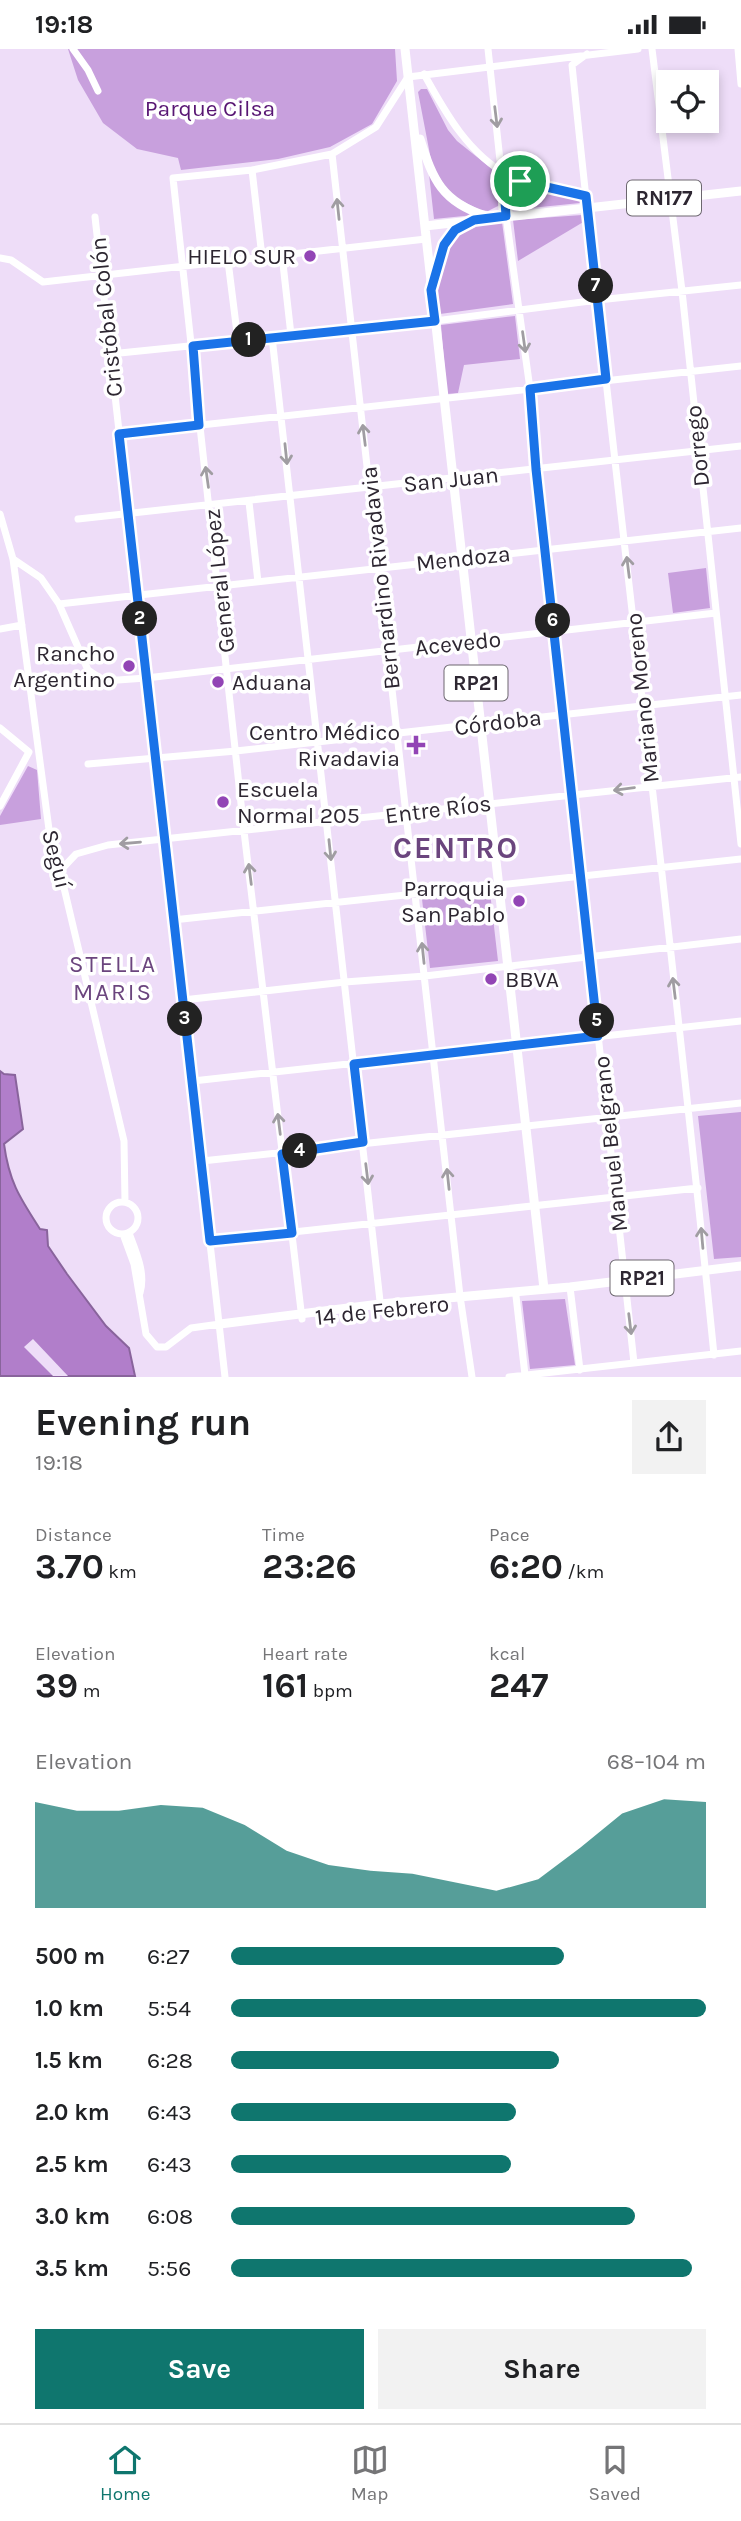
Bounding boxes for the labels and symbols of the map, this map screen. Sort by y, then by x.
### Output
park label: Parque Cilsa [145,95,275,122]
one-way arrow [489,105,502,128]
pin [490,151,550,211]
road number: RN177 [627,181,701,215]
one-way arrow [332,198,345,221]
street label: Cristóbal Colón [85,236,128,398]
place label: HIELO SUR [187,243,296,270]
marker: HIELO SUR [302,248,318,264]
pin: 7 [578,268,614,303]
pin: 1 [232,323,266,357]
one-way arrow [518,331,531,353]
street label: Dorrego [680,404,715,488]
one-way arrow [357,424,370,447]
one-way arrow [280,442,293,465]
street label: San Juan [402,461,500,498]
street label: Bernardino Rivadavia [355,465,406,691]
one-way arrow [200,466,213,489]
street label: General López [199,508,240,654]
street label: Mendoza [414,540,512,577]
one-way arrow [621,556,634,579]
pin: 2 [122,601,158,637]
pin: 6 [536,603,570,639]
street label: Mariano Moreno [620,612,665,784]
street label: Acevedo [414,626,502,661]
place label: Rancho Argentino [13,640,115,693]
marker: Rancho Argentino [121,658,137,674]
road number: RP21 [444,665,508,701]
place label: Aduana [232,669,312,696]
marker: Aduana [210,674,226,690]
street label: Córdoba [453,704,543,741]
place label: Centro Médico Rivadavia [249,719,400,772]
marker: Centro Médico Rivadavia [406,735,426,755]
place label: Escuela Normal 205 [237,776,360,829]
one-way arrow [614,782,636,795]
street label: Entre Ríos [383,790,493,829]
marker: Escuela Normal 205 [215,794,231,810]
street label: Seguí [36,827,77,891]
district label: CENTRO [393,830,519,866]
one-way arrow [120,837,142,850]
one-way arrow [324,839,337,861]
one-way arrow [243,863,256,886]
place label: Parroquia San Pablo [401,875,505,928]
marker: Parroquia San Pablo [511,893,527,909]
one-way arrow [416,942,429,965]
district label: STELLA MARIS [69,950,157,1006]
place label: BBVA [505,966,559,993]
marker: BBVA [483,971,499,987]
one-way arrow [667,977,680,1000]
pin: 3 [168,1002,202,1037]
pin: 5 [580,1003,614,1039]
street label: Manuel Belgrano [588,1055,633,1233]
one-way arrow [272,1113,285,1136]
pin: 4 [282,1133,318,1169]
one-way arrow [360,1162,373,1185]
one-way arrow [441,1168,454,1191]
one-way arrow [696,1227,709,1250]
road number: RP21 [610,1261,674,1295]
street label: 14 de Febrero [314,1290,450,1331]
one-way arrow [623,1312,636,1335]

